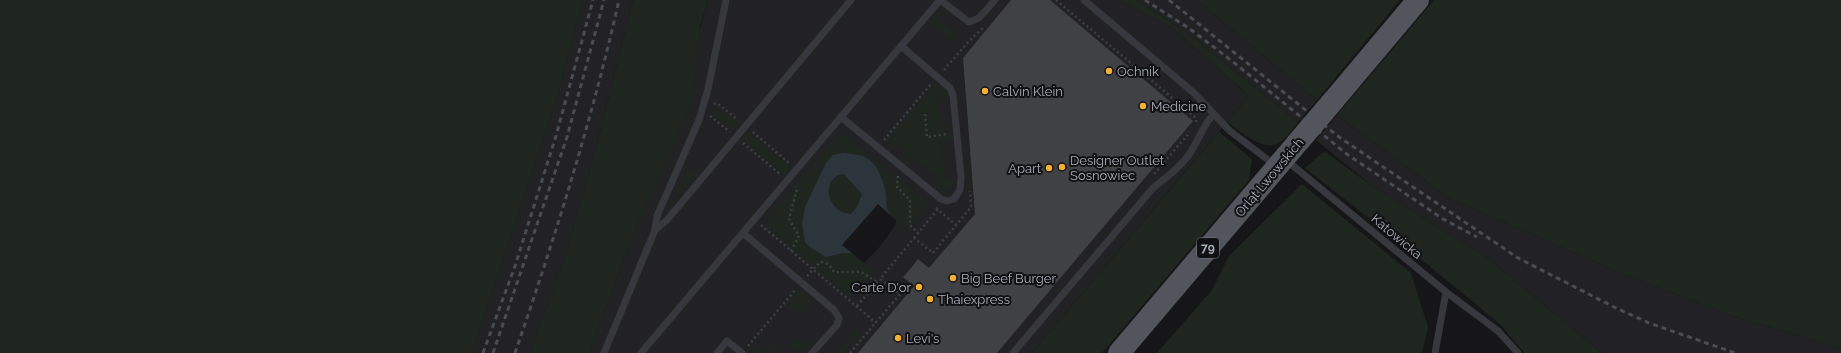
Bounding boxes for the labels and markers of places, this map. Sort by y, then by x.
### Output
place label: Ochnik [1117,64,1159,79]
marker: Ochnik [1104,66,1114,76]
place label: Calvin Klein [993,84,1063,99]
marker: Calvin Klein [980,86,990,96]
place label: Medicine [1151,99,1206,114]
marker: Medicine [1138,101,1148,111]
place label: Designer Outlet Sosnowiec [1070,153,1165,183]
place label: Apart [1008,161,1042,176]
marker: Designer Outlet Sosnowiec [1057,162,1067,172]
marker: Apart [1044,163,1054,173]
place label: Big Beef Burger [961,271,1056,286]
marker: Big Beef Burger [948,273,958,283]
place label: Carte D'or [852,280,911,295]
marker: Carte D'or [914,282,924,292]
place label: Thaiexpress [938,292,1010,307]
marker: Thaiexpress [925,294,935,304]
place label: Levi's [906,331,939,346]
marker: Levi's [893,333,903,343]

